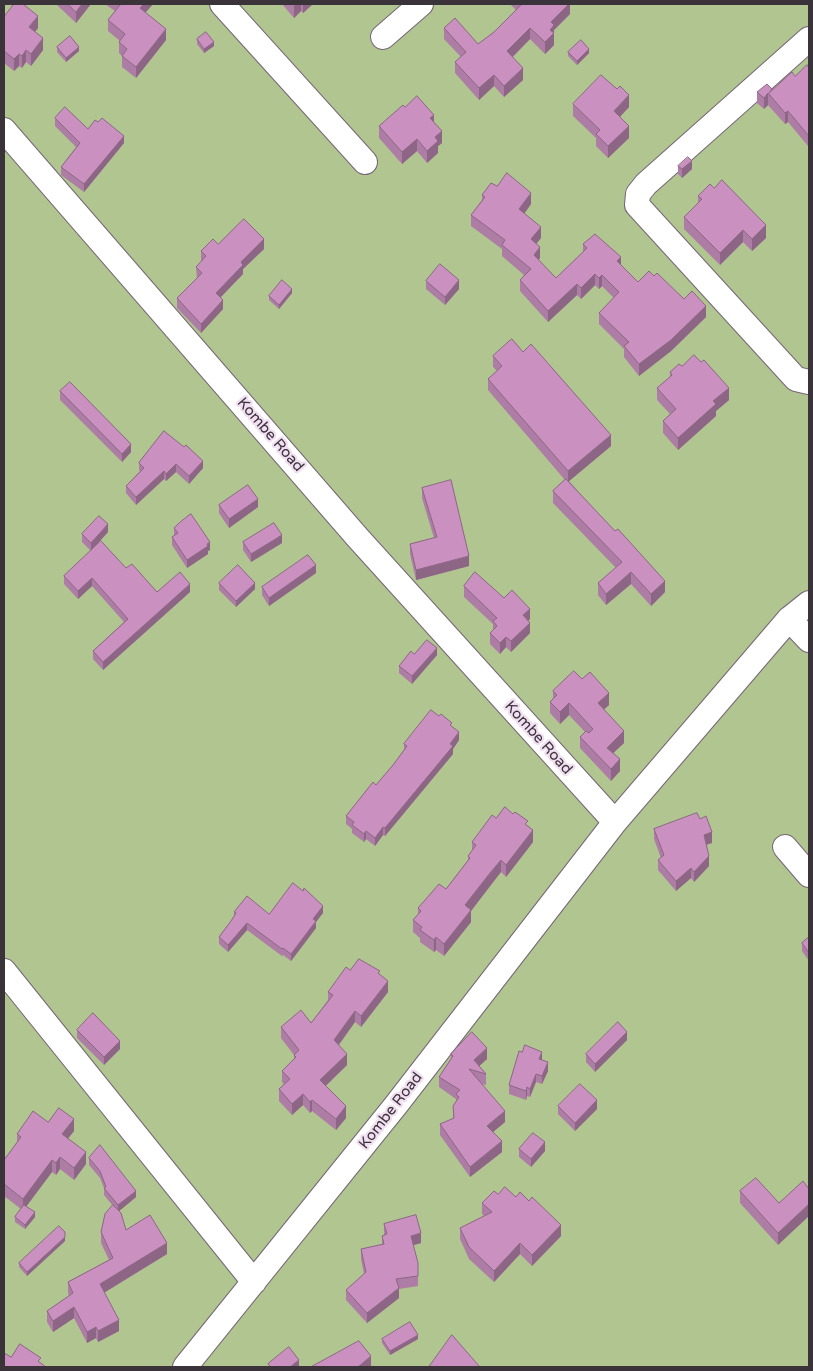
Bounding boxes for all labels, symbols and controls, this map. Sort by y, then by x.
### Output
street label: Kombe Road [233,394,307,476]
street label: Kombe Road [500,698,576,778]
street label: Kombe Road [355,1069,427,1153]

